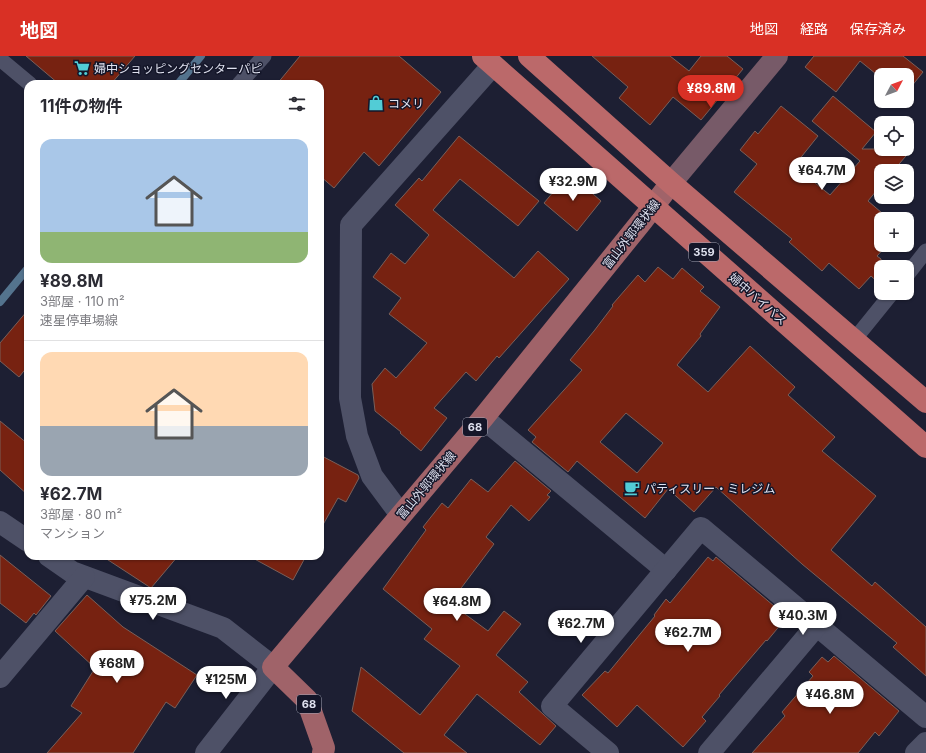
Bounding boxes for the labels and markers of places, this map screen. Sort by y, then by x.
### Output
supermarket icon: 婦中ショッピングセンターパピ [73,59,91,77]
place label: 婦中ショッピングセンターパピ [94,61,262,76]
pin: ¥89.8M [678,75,744,109]
shop icon: コメリ [367,94,385,112]
place label: コメリ [388,96,424,111]
pin: ¥64.7M [789,157,855,191]
pin: ¥32.9M [540,168,606,202]
cafe icon: パティスリー・ミレジム [623,479,641,497]
place label: パティスリー・ミレジム [644,481,775,496]
pin: ¥75.2M [120,587,186,621]
pin: ¥64.8M [424,588,490,622]
pin: ¥40.3M [770,602,836,636]
pin: ¥62.7M [548,610,614,644]
pin: ¥62.7M [655,619,721,653]
pin: ¥68M [93,650,141,684]
pin: ¥125M [198,666,254,700]
pin: ¥46.8M [797,681,863,715]

